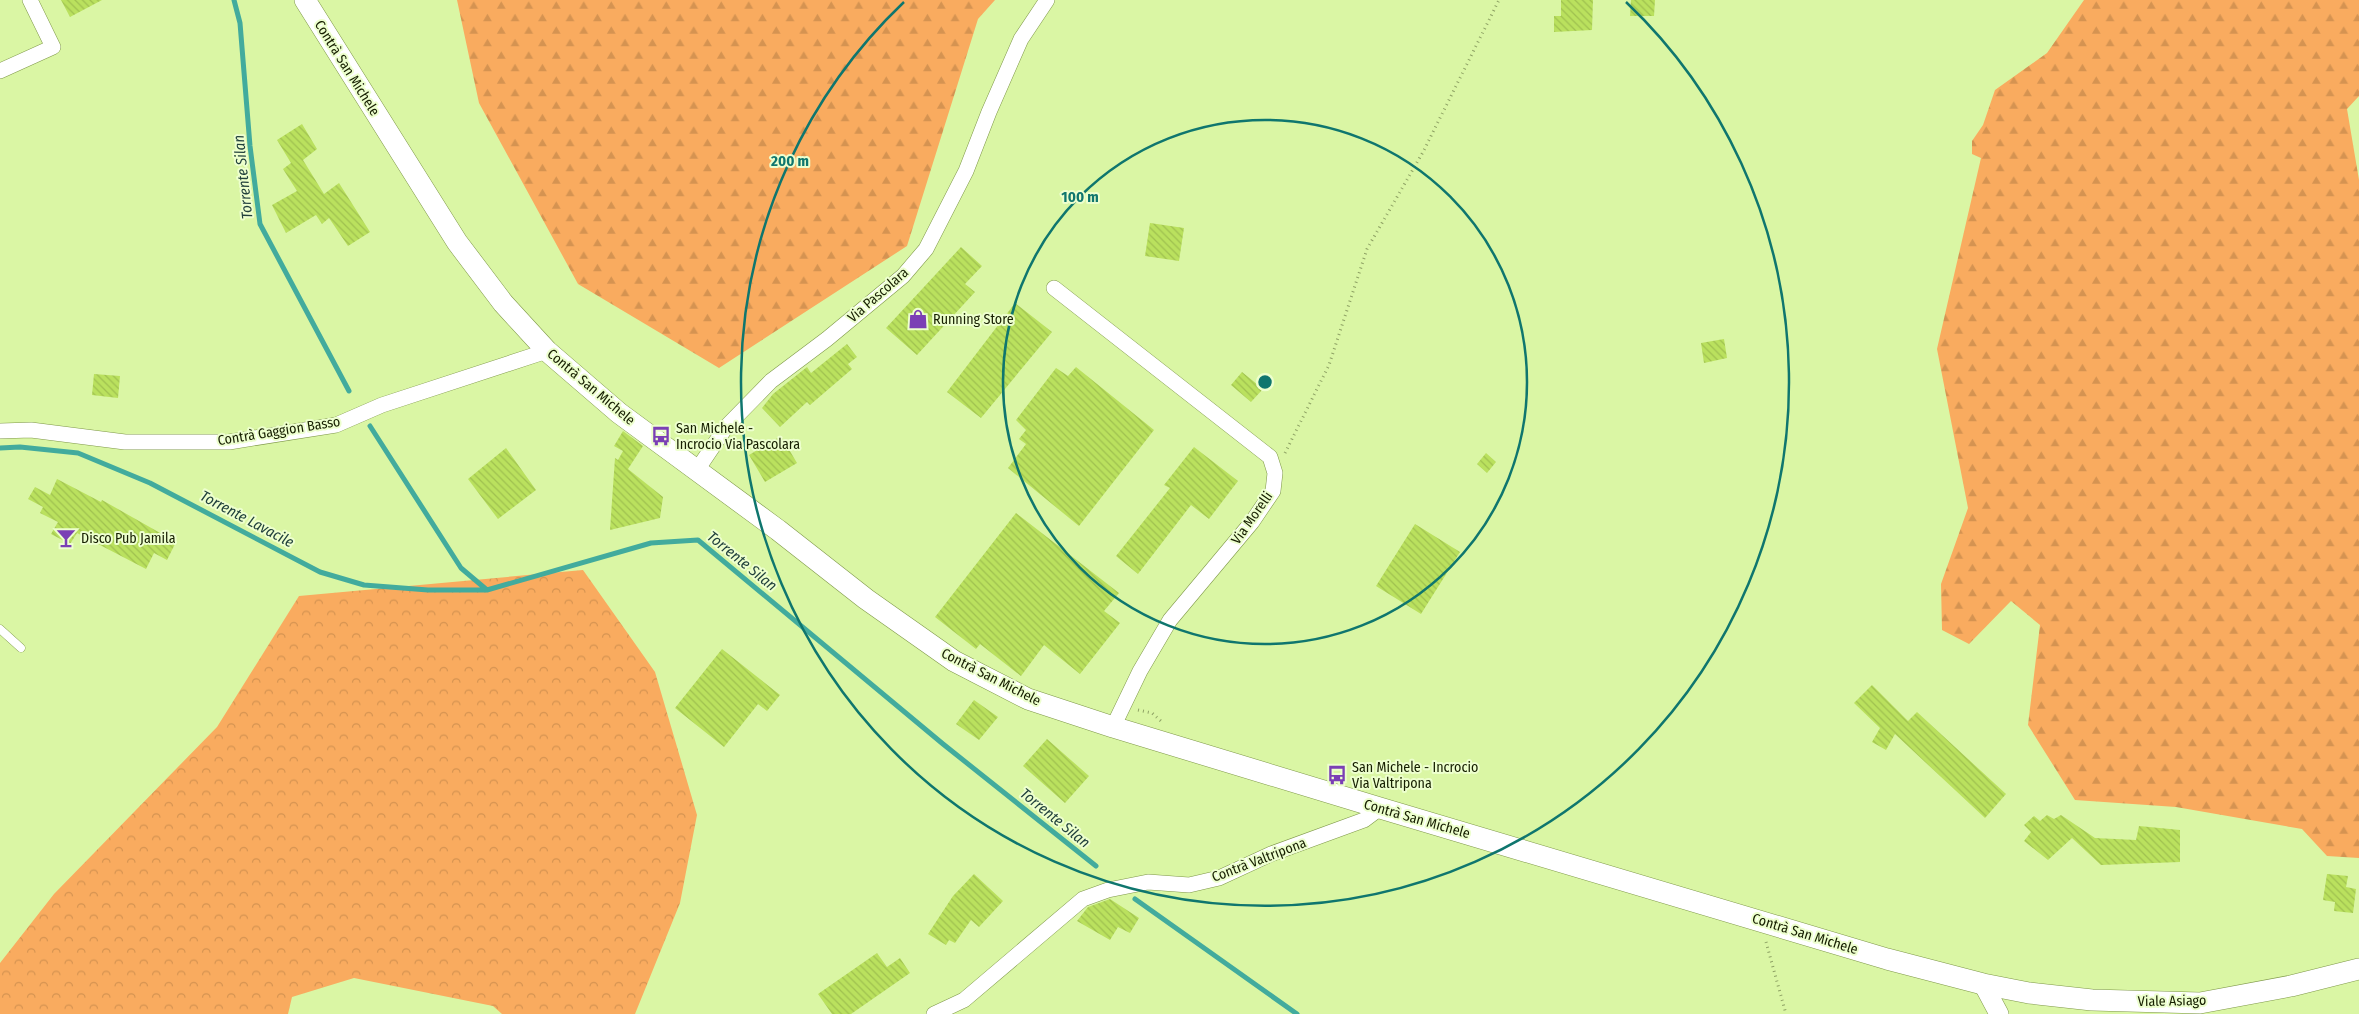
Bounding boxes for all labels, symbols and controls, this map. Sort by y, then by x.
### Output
street label: Contrà San Michele [311,17,383,119]
water label: Torrente Silan [230,134,256,220]
text: 200 m [770,152,809,170]
text: 100 m [1061,188,1099,206]
street label: Via Pascolara [844,264,912,326]
shop icon: Running Store [907,308,929,330]
place label: Running Store [933,311,1014,328]
street label: Contrà San Michele [544,345,638,429]
centre of rings [1256,373,1274,391]
street label: Contrà Gaggion Basso [217,413,341,449]
place label: San Michele - Incrocio Via Pascolara [676,420,800,453]
bus stop icon: San Michele - Incrocio Via Pascolara [650,425,672,447]
water label: Torrente Lavacile [197,487,297,551]
street label: Via Morelli [1228,488,1276,548]
bar icon: Disco Pub Jamila [55,527,77,549]
water label: Torrente Silan [703,527,781,595]
place label: Disco Pub Jamila [81,530,176,547]
street label: Contrà San Michele [938,645,1044,709]
place label: San Michele - Incrocio Via Valtripona [1352,759,1478,792]
bus stop icon: San Michele - Incrocio Via Valtripona [1326,764,1348,786]
water label: Torrente Silan [1016,784,1094,852]
street label: Contrà San Michele [1362,796,1472,842]
street label: Contrà Valtripona [1209,834,1309,886]
street label: Contrà San Michele [1750,910,1860,958]
street label: Viale Asiago [2138,992,2206,1010]

